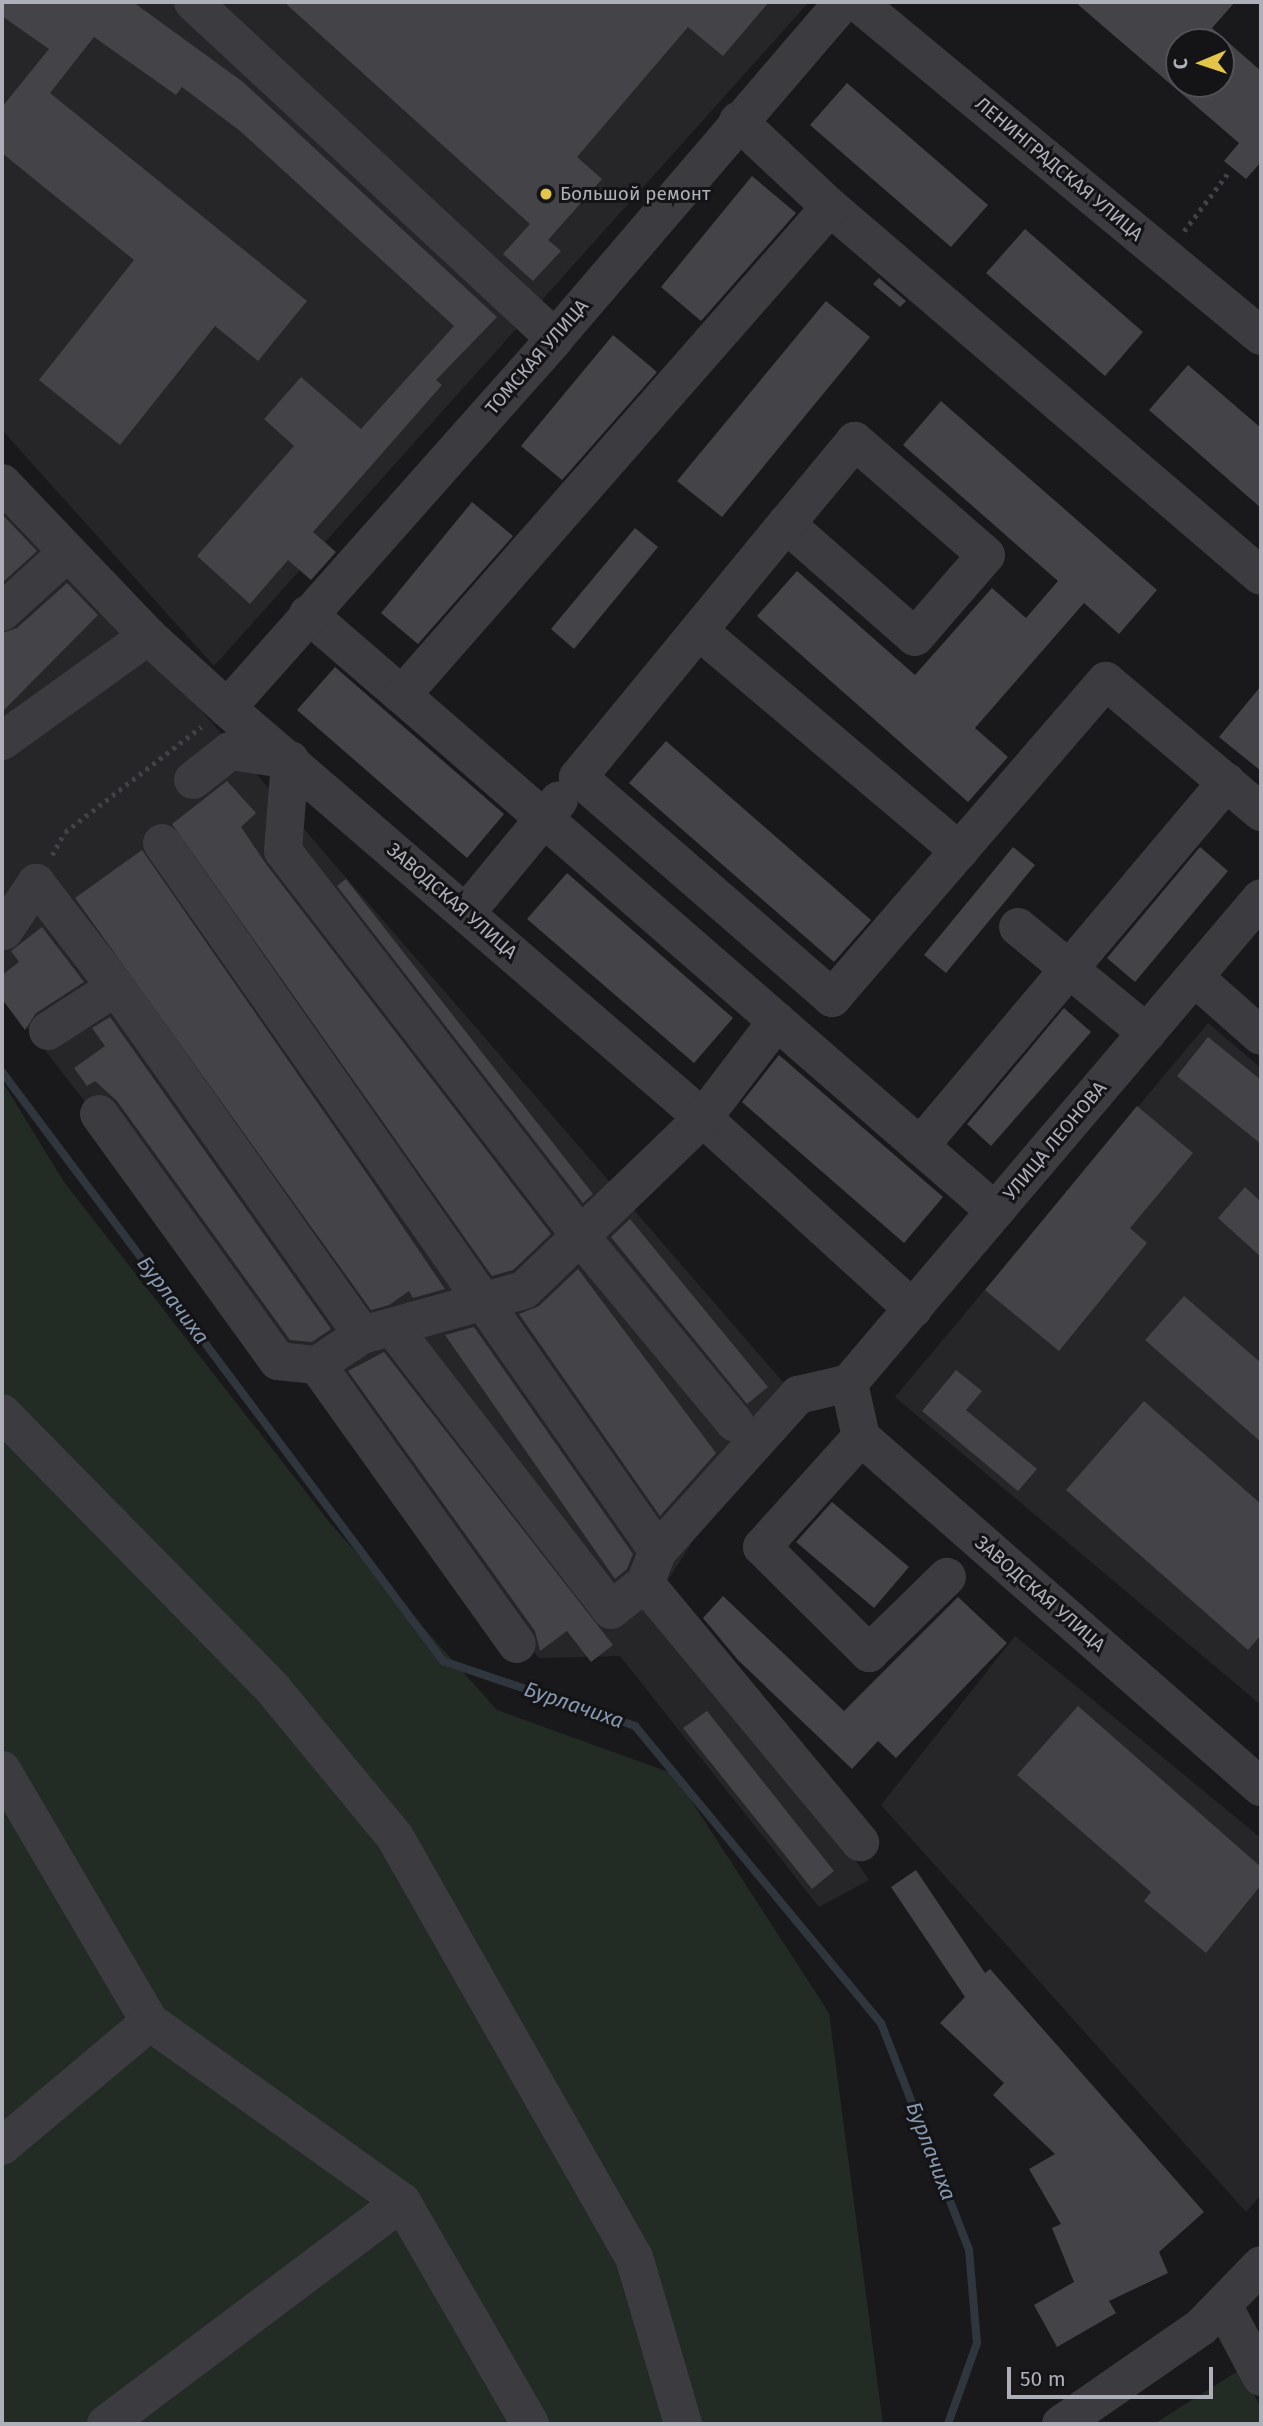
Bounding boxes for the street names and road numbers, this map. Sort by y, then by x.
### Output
street label: ЛЕНИНГРАДСКАЯ УЛИЦА [971,92,1147,246]
street label: ТОМСКАЯ УЛИЦА [481,295,593,419]
street label: ЗАВОДСКАЯ УЛИЦА [382,838,522,964]
street label: УЛИЦА ЛЕОНОВА [999,1077,1111,1205]
street label: ЗАВОДСКАЯ УЛИЦА [970,1531,1110,1657]

